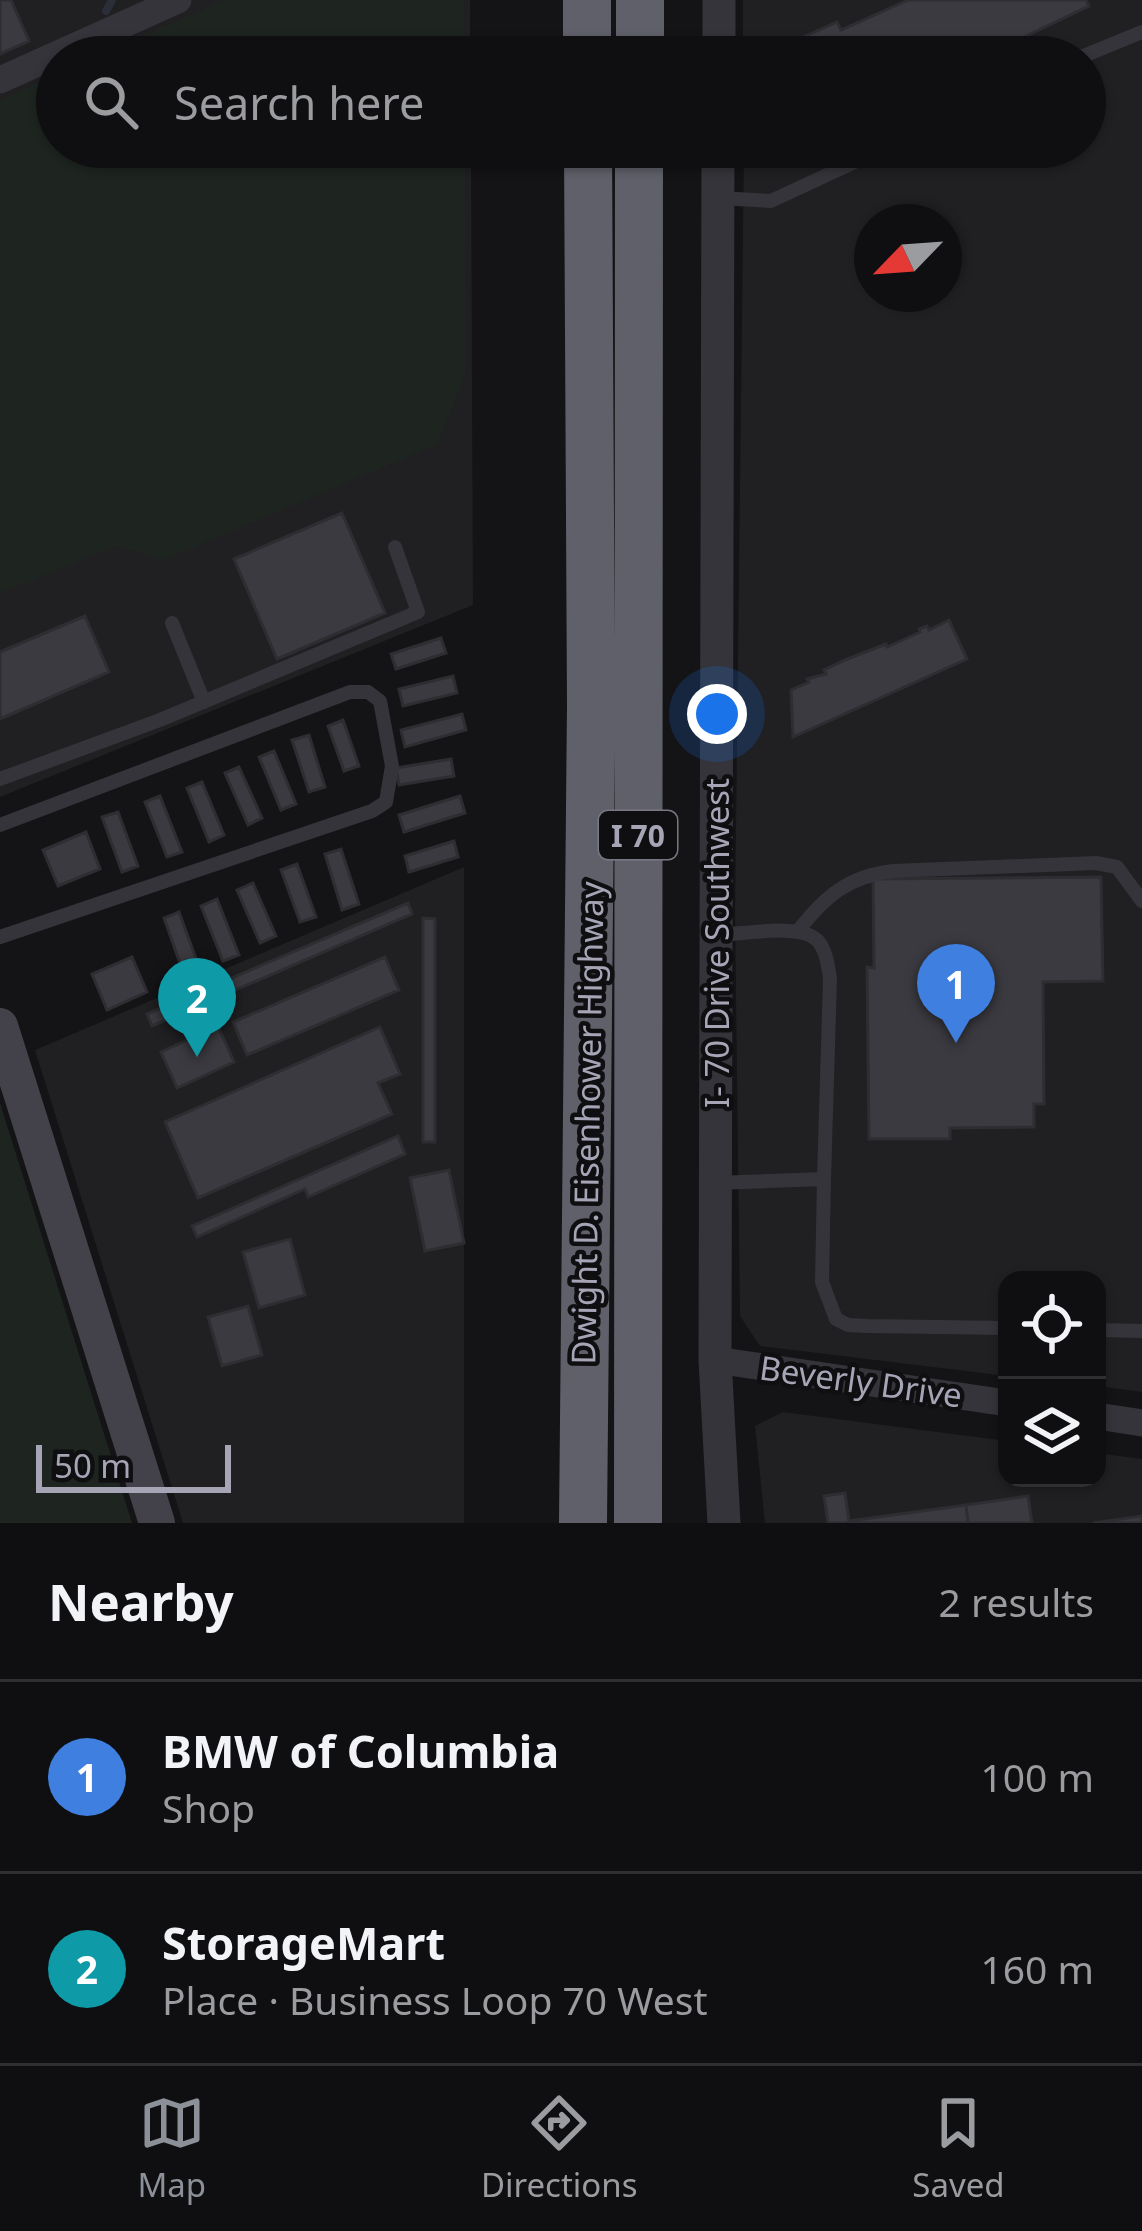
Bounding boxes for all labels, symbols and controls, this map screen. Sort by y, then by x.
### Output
search box [36,36,1106,168]
icon: search [78,69,144,135]
text: Search here [174,72,424,133]
north arrow [854,204,962,312]
your location [687,684,747,744]
street label: I- 70 Drive Southwest [694,778,739,1108]
road number: I 70 [599,811,677,859]
street label: Dwight D. Eisenhower Highway [560,881,614,1365]
pin: 1 [917,944,995,1043]
pin: 2 [158,958,236,1057]
map controls [998,1271,1106,1487]
button: locate [998,1271,1106,1379]
street label: Beverly Drive [757,1345,965,1417]
button: layers [998,1379,1106,1487]
scale bar [36,1439,231,1492]
text: 50 m [54,1443,131,1488]
text: Nearby [48,1566,234,1636]
text: 2 results [939,1575,1094,1628]
text: BMW of Columbia [162,1720,559,1781]
text: 1 [76,1750,98,1803]
text: 100 m [980,1750,1094,1803]
text: Shop [162,1781,255,1834]
text: StorageMart [162,1912,445,1973]
text: 2 [76,1942,98,1995]
text: 160 m [980,1942,1094,1995]
text: Place · Business Loop 70 West [162,1973,708,2026]
tab: Map [137,2090,206,2207]
tab: Directions [481,2090,638,2207]
tab: Saved [912,2090,1005,2207]

